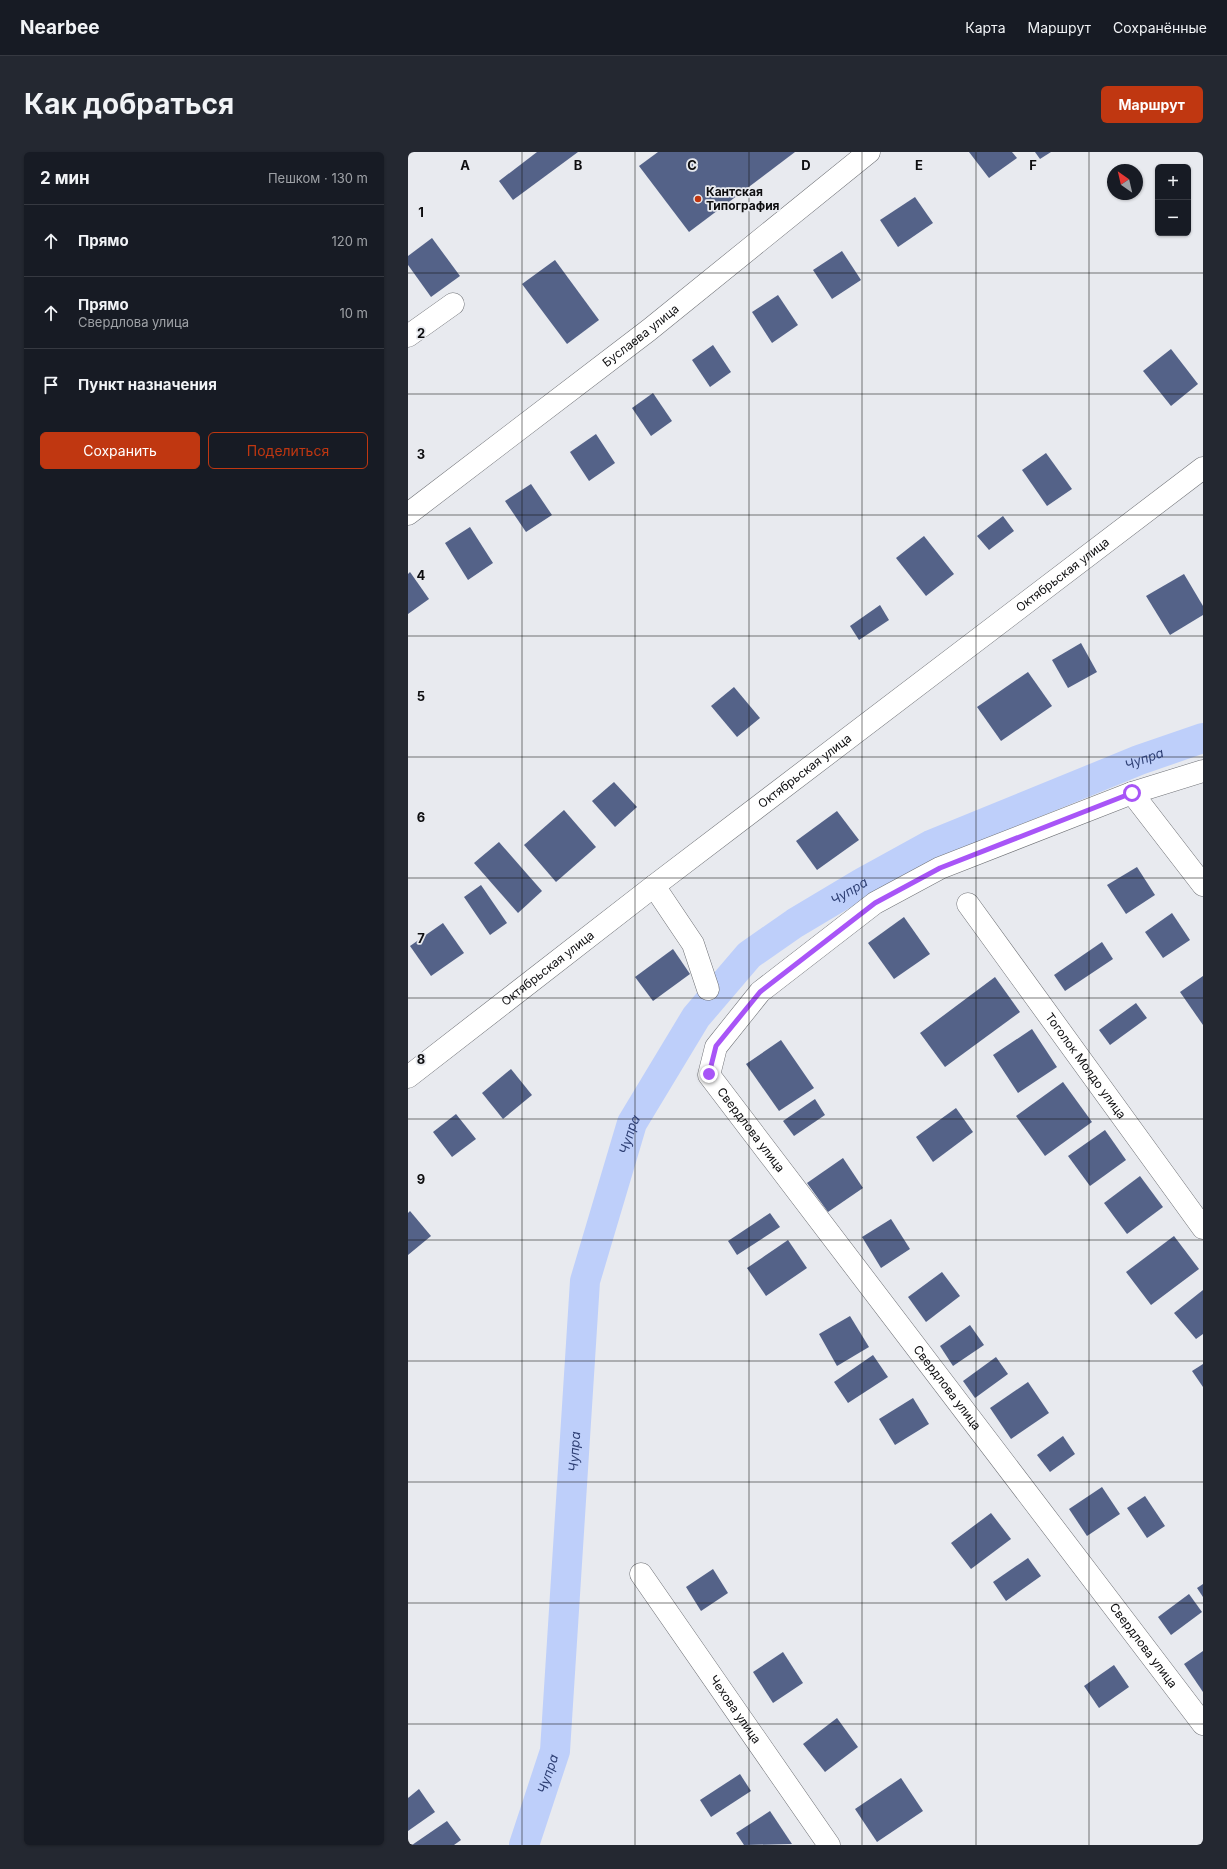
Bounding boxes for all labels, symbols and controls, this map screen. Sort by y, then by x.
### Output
text: Nearbee [20,16,100,39]
text: Карта [965,19,1006,36]
text: Маршрут [1028,19,1091,36]
text: Сохранённые [1113,19,1207,36]
button: Маршрут [1101,86,1203,123]
text: Как добраться [24,87,234,121]
text: A [460,157,470,173]
text: B [574,157,583,173]
text: C [687,157,697,173]
text: D [801,157,811,173]
text: E [915,157,923,173]
text: F [1029,157,1037,173]
north arrow [1107,164,1143,200]
map controls [1155,164,1191,236]
button: + [1155,164,1191,200]
text: 2 мин [40,168,90,188]
text: Пешком · 130 m [268,170,368,186]
place label: Кантская Типография [706,184,780,213]
marker: Кантская Типография [693,194,703,204]
button: − [1155,200,1191,236]
text: 1 [418,204,424,220]
icon: ahead [40,230,62,252]
text: Прямо [78,231,129,250]
text: 120 m [332,233,368,249]
text: Прямо [78,295,129,314]
street label: Буслаева улица [599,301,682,370]
icon: ahead [40,302,62,324]
text: 10 m [339,305,368,321]
text: Свердлова улица [78,314,189,330]
text: 2 [417,325,425,341]
icon: arrive [40,374,62,396]
text: Пункт назначения [78,375,217,394]
button: Сохранить [40,432,200,469]
button: Поделиться [208,432,368,469]
text: 3 [417,446,425,462]
street label: Октябрьская улица [1013,534,1112,615]
text: 4 [417,567,426,583]
text: 5 [417,688,425,704]
street label: Октябрьская улица [755,730,854,811]
water label: Чупра [1122,744,1166,773]
route start [1123,784,1141,802]
text: 6 [417,809,425,825]
water label: Чупра [828,874,870,908]
street label: Октябрьская улица [498,927,597,1009]
text: 7 [417,930,425,946]
street label: Тоголок Молдо улица [1042,1010,1129,1122]
text: 8 [417,1051,425,1067]
route end [700,1065,718,1083]
street label: Свердлова улица [714,1084,788,1175]
water label: Чупра [615,1112,643,1156]
text: 9 [417,1171,425,1187]
street label: Свердлова улица [910,1342,984,1433]
water label: Чупра [565,1431,583,1472]
street label: Свердлова улица [1107,1600,1181,1691]
street label: Чехова улица [707,1672,764,1746]
water label: Чупра [534,1752,561,1795]

